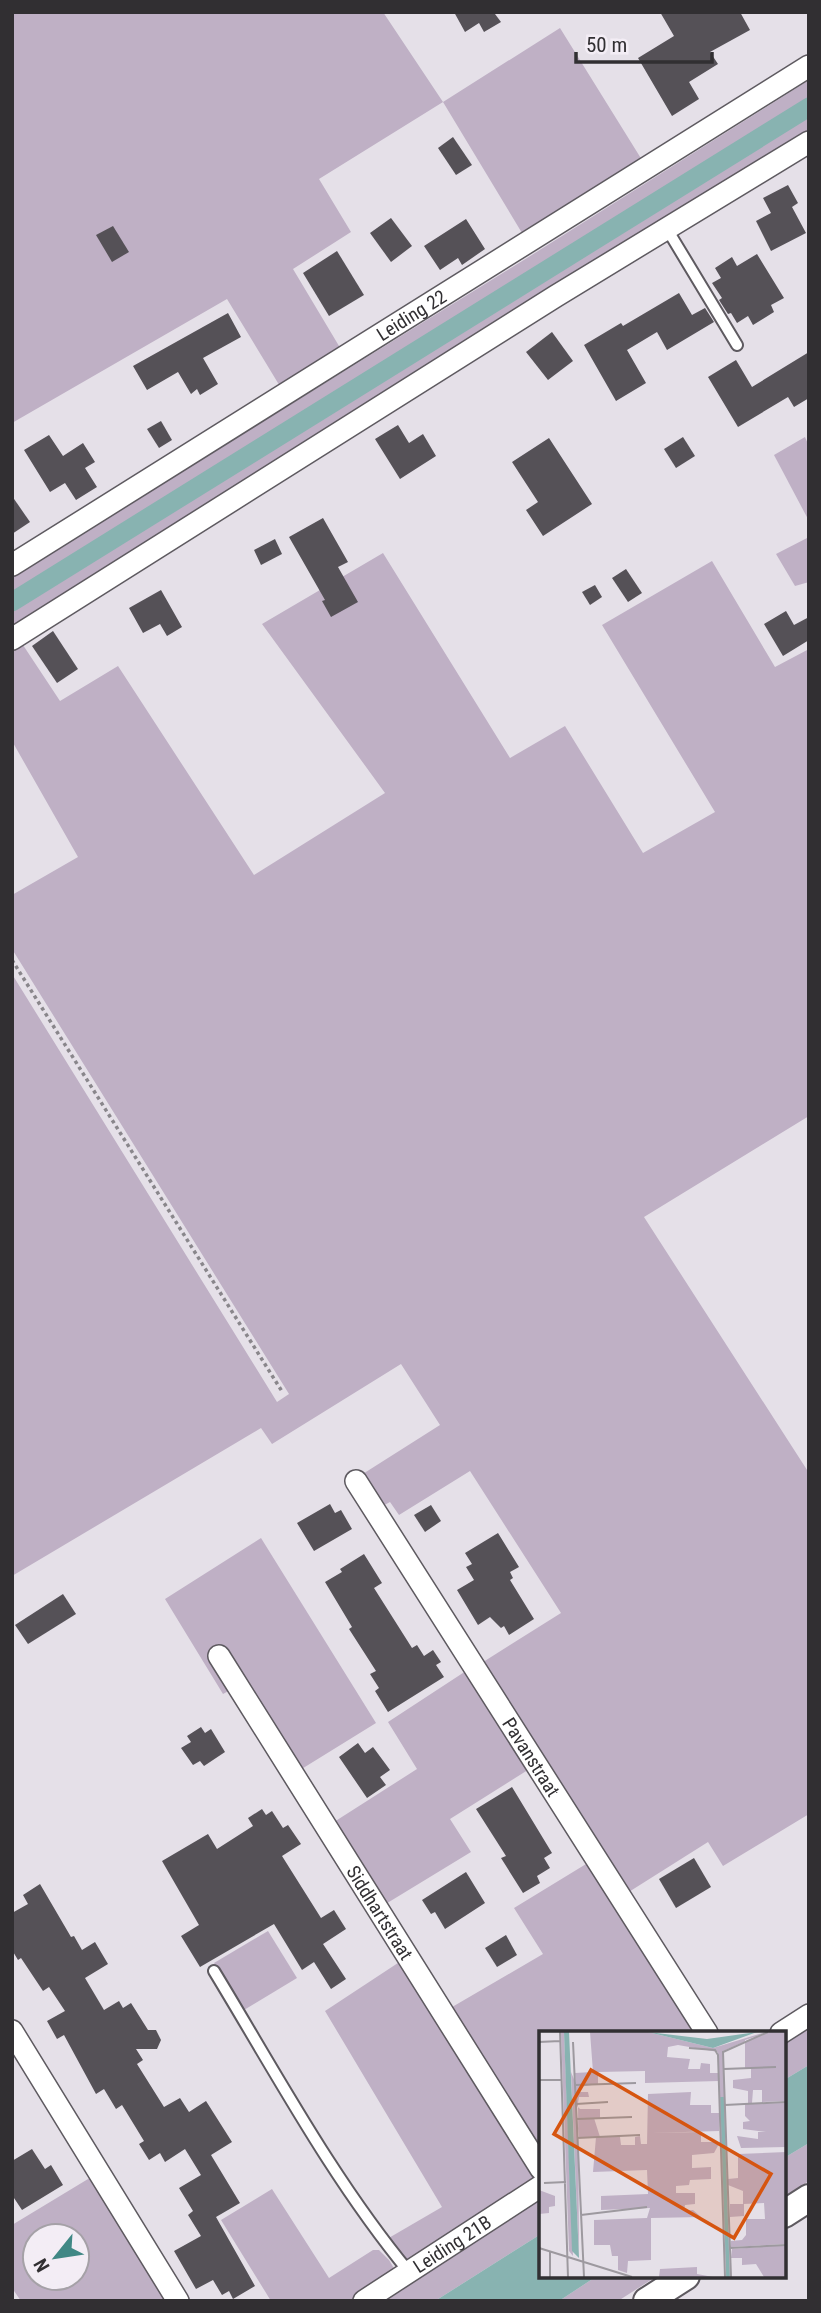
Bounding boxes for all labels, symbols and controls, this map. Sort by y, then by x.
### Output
scale bar [576,21,712,65]
text: 50 m [586,33,627,57]
street label: Leiding 22 [372,285,450,345]
street label: Pavanstraat [498,1713,565,1801]
street label: Siddhartstraat [342,1861,418,1964]
inset map [539,2031,786,2278]
street label: Leiding 21B [409,2210,495,2277]
north arrow [21,2222,91,2292]
text: N [29,2254,55,2276]

